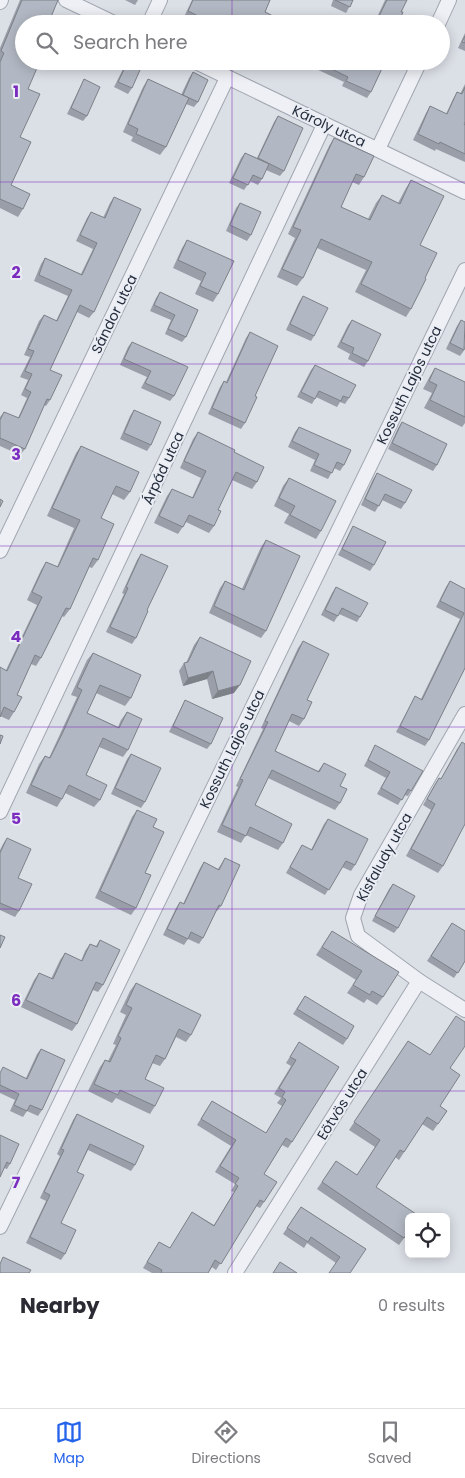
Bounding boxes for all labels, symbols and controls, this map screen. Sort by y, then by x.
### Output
search box [15,15,450,70]
icon: search [33,29,61,57]
text: Search here [73,29,187,56]
text: 1 [13,80,19,103]
street label: Károly utca [289,100,369,152]
text: 2 [11,261,21,284]
street label: Sándor utca [86,271,142,357]
street label: Kossuth Lajos utca [372,322,446,448]
street label: Árpád utca [137,428,189,508]
text: 3 [11,443,21,466]
text: 4 [11,625,22,648]
street label: Kossuth Lajos utca [195,686,269,812]
text: 5 [11,807,21,830]
street label: Kisfaludy utca [351,809,417,905]
text: 6 [11,989,21,1012]
street label: Eötvös utca [312,1064,372,1144]
text: 7 [12,1171,21,1194]
map controls [405,1213,450,1258]
button: locate [405,1213,450,1258]
text: Nearby [20,1291,100,1320]
text: 0 results [378,1294,445,1317]
tab: Map [53,1418,84,1469]
tab: Directions [191,1418,261,1469]
tab: Saved [368,1418,412,1469]

